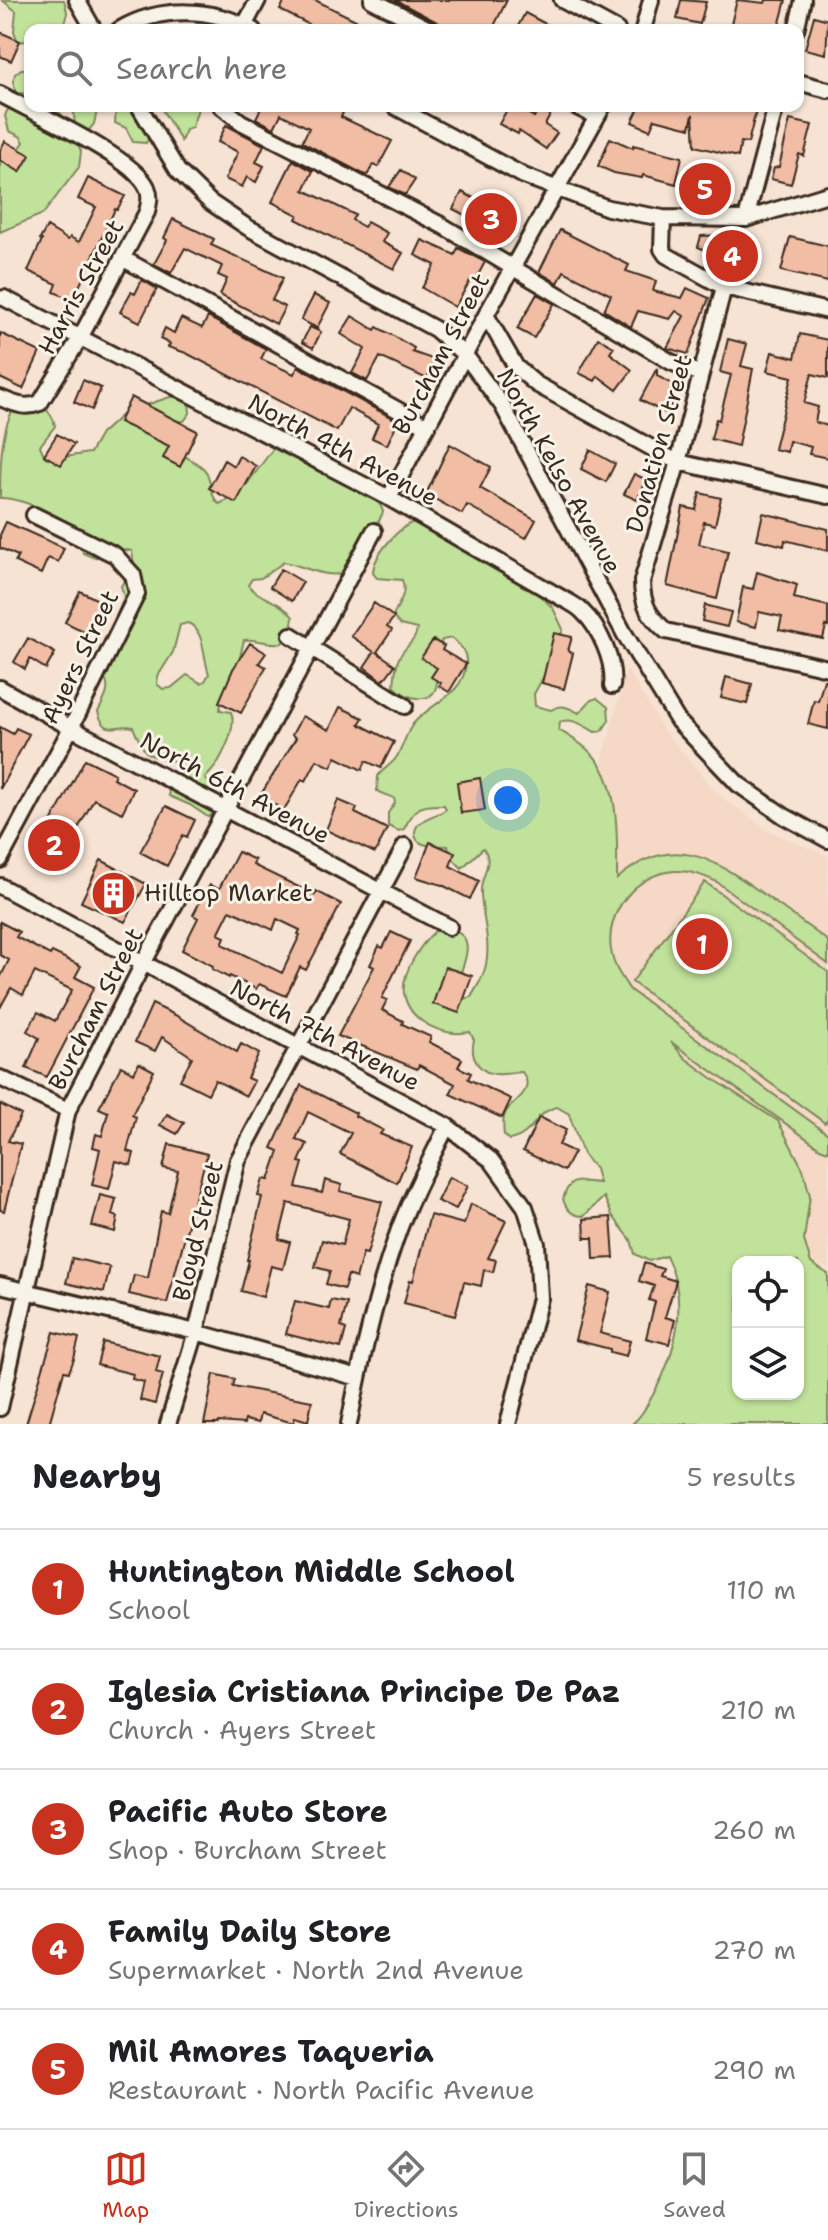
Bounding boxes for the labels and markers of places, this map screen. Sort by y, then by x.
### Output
pin: 5 [679,159,731,219]
pin: 3 [465,189,517,249]
pin: 4 [706,226,758,286]
pin: 2 [28,815,80,875]
building icon: Hilltop Market [89,869,137,917]
place label: Hilltop Market [144,877,313,909]
pin: 1 [676,914,728,974]

